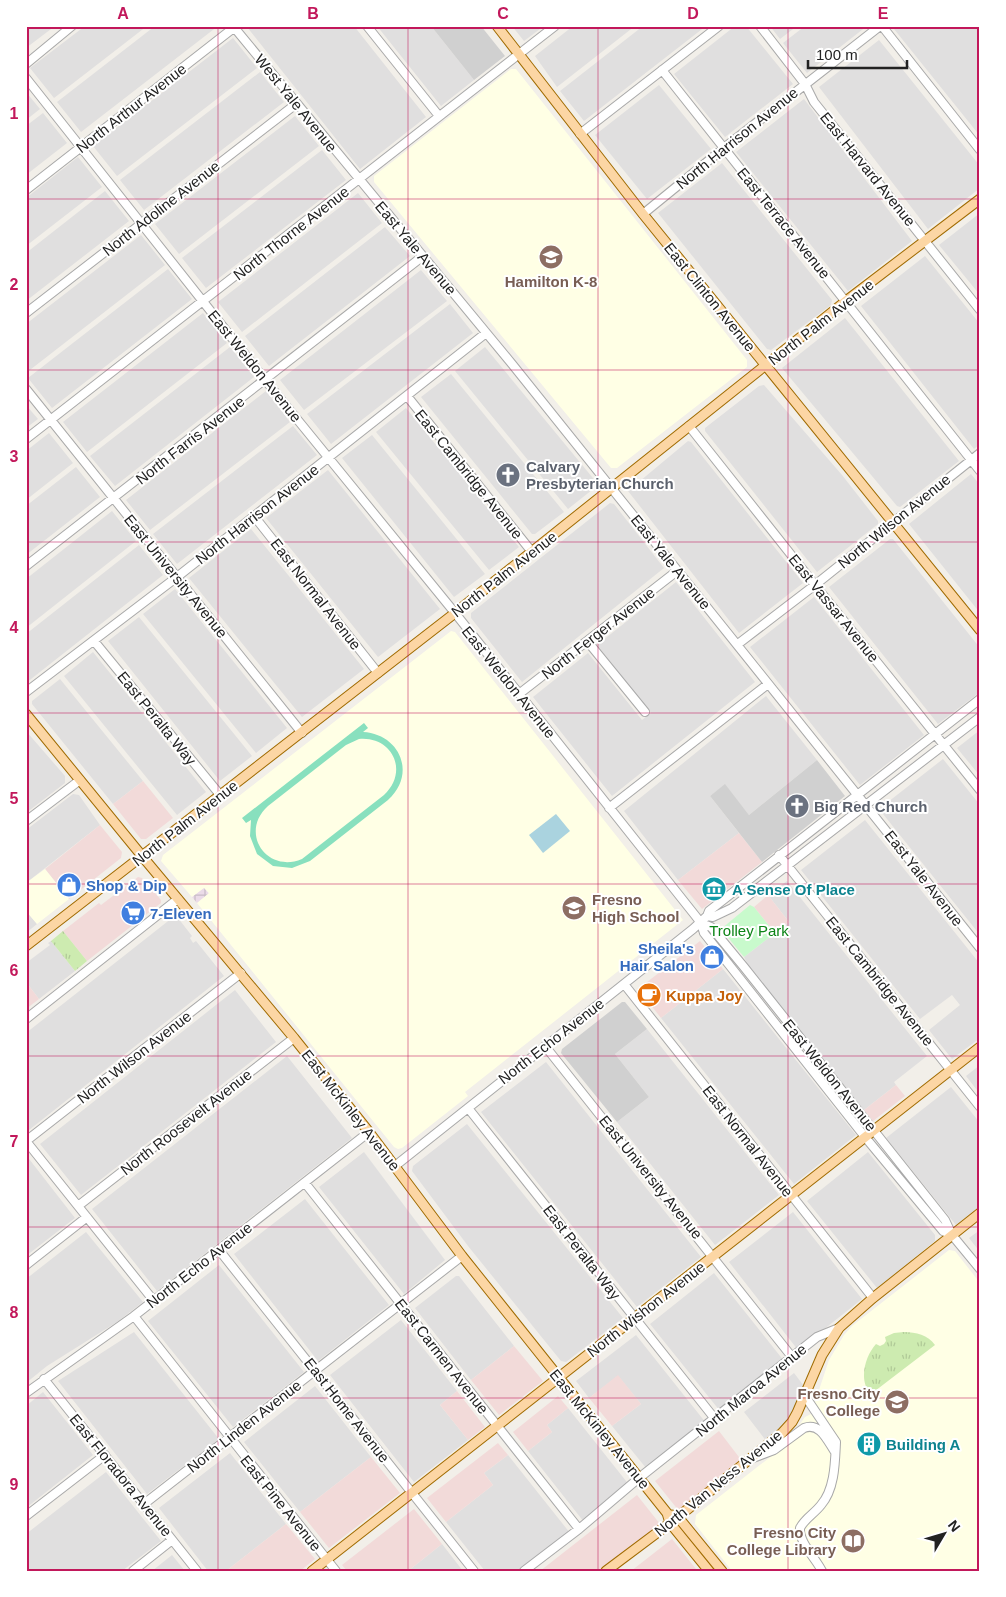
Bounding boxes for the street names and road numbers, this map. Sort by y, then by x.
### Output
street label: West Yale Avenue [251,51,341,155]
street label: North Arthur Avenue [73,60,189,156]
street label: North Harrison Avenue [673,84,801,192]
street label: East Harvard Avenue [817,109,919,229]
street label: North Adoline Avenue [99,157,223,259]
street label: East Terrace Avenue [734,164,834,282]
street label: North Thorne Avenue [230,183,352,283]
street label: East Yale Avenue [372,198,460,298]
street label: East Clinton Avenue [661,239,759,355]
street label: North Palm Avenue [765,276,877,368]
street label: East Weldon Avenue [205,307,305,425]
street label: North Farris Avenue [132,392,248,488]
street label: East Cambridge Avenue [412,406,526,542]
street label: North Harrison Avenue [192,461,322,567]
street label: North Wilson Avenue [834,470,954,572]
street label: East University Avenue [121,511,231,641]
street label: East Yale Avenue [628,511,714,613]
street label: North Palm Avenue [448,528,560,620]
street label: East Normal Avenue [267,535,365,653]
street label: East Vassar Avenue [785,551,883,665]
street label: North Ferger Avenue [538,584,658,682]
street label: East Weldon Avenue [459,623,559,741]
street label: East Peralta Way [114,668,200,769]
street label: North Palm Avenue [129,777,241,869]
street label: East Yale Avenue [881,827,967,929]
street label: East Cambridge Avenue [823,913,937,1049]
street label: North Echo Avenue [495,995,607,1087]
street label: North Wilson Avenue [74,1007,194,1107]
street label: East Weldon Avenue [780,1016,880,1134]
street label: East McKinley Avenue [298,1046,404,1174]
street label: North Roosevelt Avenue [117,1066,255,1178]
street label: East Normal Avenue [699,1082,797,1200]
street label: East University Avenue [596,1112,706,1242]
street label: East Peralta Way [540,1201,625,1303]
street label: North Echo Avenue [143,1219,255,1311]
street label: North Wishon Avenue [584,1258,708,1360]
street label: East Carmen Avenue [392,1295,492,1417]
street label: North Maroa Avenue [692,1340,810,1440]
street label: East Home Avenue [301,1354,393,1466]
street label: East McKinley Avenue [547,1366,653,1492]
street label: North Linden Avenue [184,1376,304,1476]
street label: East Floradora Avenue [66,1410,176,1540]
street label: North Van Ness Avenue [651,1426,785,1540]
street label: East Pine Avenue [237,1452,325,1554]

